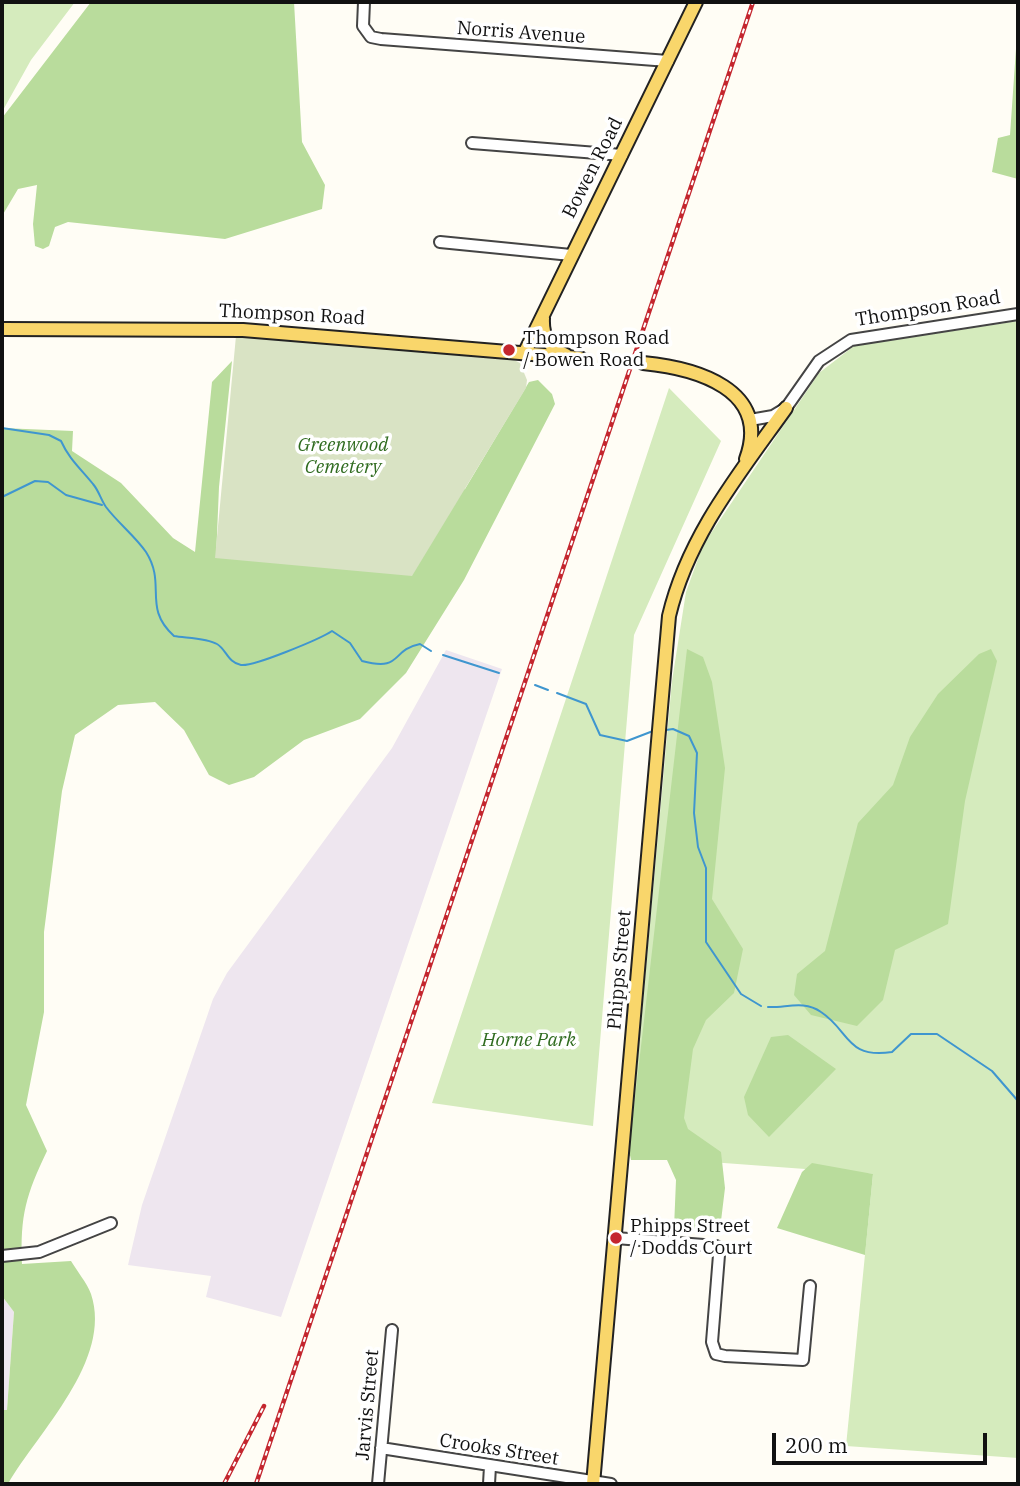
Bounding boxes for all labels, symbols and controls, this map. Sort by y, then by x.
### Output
street label: Norris Avenue [456,17,586,49]
street label: Bowen Road [558,114,628,222]
street label: Thompson Road [854,286,1002,332]
street label: Thompson Road [218,300,366,330]
place label: Thompson Road / Bowen Road [523,328,670,372]
marker: Thompson Road / Bowen Road [501,342,517,358]
park label: Greenwood Cemetery [298,435,388,479]
street label: Phipps Street [603,909,637,1031]
park label: Horne Park [482,1030,576,1052]
place label: Phipps Street / Dodds Court [630,1216,752,1260]
marker: Phipps Street / Dodds Court [608,1230,624,1246]
street label: Jarvis Street [352,1349,384,1461]
scale bar [775,1420,990,1464]
street label: Crooks Street [438,1429,560,1471]
text: 200 m [785,1431,848,1459]

